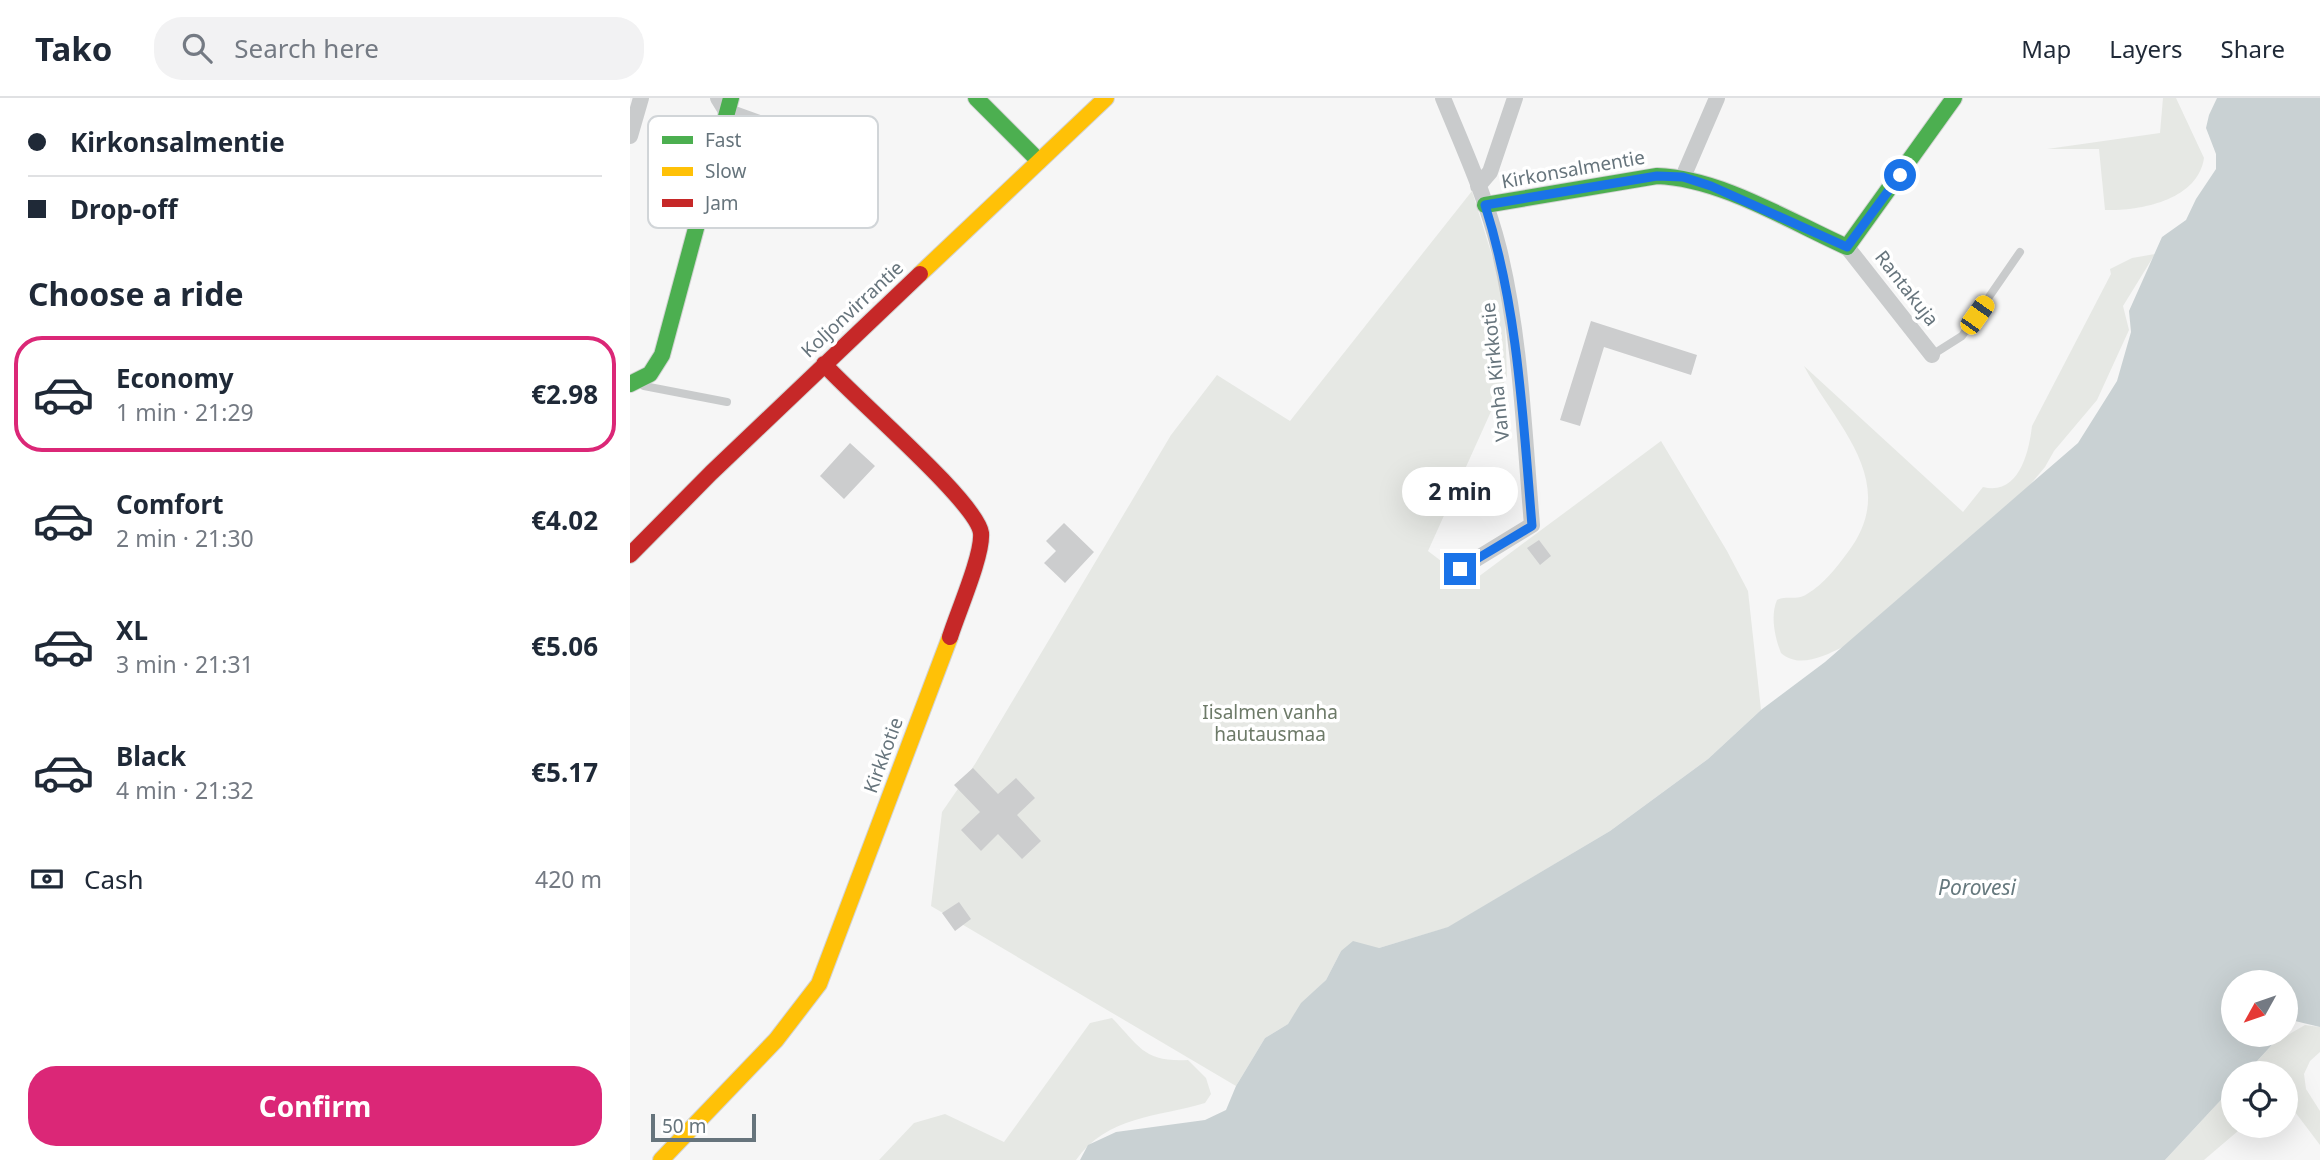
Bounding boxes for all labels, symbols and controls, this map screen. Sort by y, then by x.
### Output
search box [154,17,644,80]
text: Tako [35,26,112,71]
icon: search [178,29,216,67]
text: Search here [234,30,379,66]
text: Map [2021,32,2071,65]
text: Layers [2109,32,2183,65]
text: Share [2221,32,2285,65]
legend [648,116,878,228]
text: Kirkonsalmentie [70,124,285,160]
text: Fast [705,127,742,153]
street label: Kirkonsalmentie [1499,144,1647,194]
text: Slow [705,158,746,184]
route start [1884,159,1916,191]
text: Jam [703,190,739,216]
text: Drop-off [70,191,177,227]
street label: Rantakuja [1869,245,1945,331]
street label: Koljonvirrantie [795,255,909,363]
text: Choose a ride [28,272,244,315]
car [1957,292,1998,338]
street label: Vanha Kirkkotie [1475,301,1515,443]
text: Economy [116,360,234,396]
icon: car [32,363,95,426]
text: €2.98 [531,376,598,412]
text: 1 min · 21:29 [116,396,254,428]
callout: 2 min [1402,468,1518,517]
text: 2 min [1428,475,1492,507]
text: Comfort [116,486,224,522]
icon: car [32,489,95,552]
text: €4.02 [531,502,598,538]
text: 2 min · 21:30 [116,522,254,554]
route end [1444,553,1476,585]
text: XL [116,612,148,648]
icon: car [32,615,95,678]
text: €5.06 [531,628,598,664]
text: 3 min · 21:31 [116,648,254,680]
park label: Iisalmen vanha hautausmaa [1202,699,1338,747]
street label: Kirkkotie [857,714,909,796]
text: Black [116,738,186,774]
icon: car [32,741,95,804]
text: €5.17 [531,754,598,790]
text: 4 min · 21:32 [116,774,254,806]
icon: cash [28,860,66,898]
text: Cash [84,861,144,897]
text: 420 m [535,863,602,895]
water label: Porovesi [1938,873,2016,901]
north arrow [2221,970,2298,1046]
map controls [2221,970,2298,1138]
button: locate [2221,1061,2298,1138]
button: Confirm [28,1066,602,1146]
scale bar [651,1111,756,1143]
text: 50 m [662,1113,706,1139]

